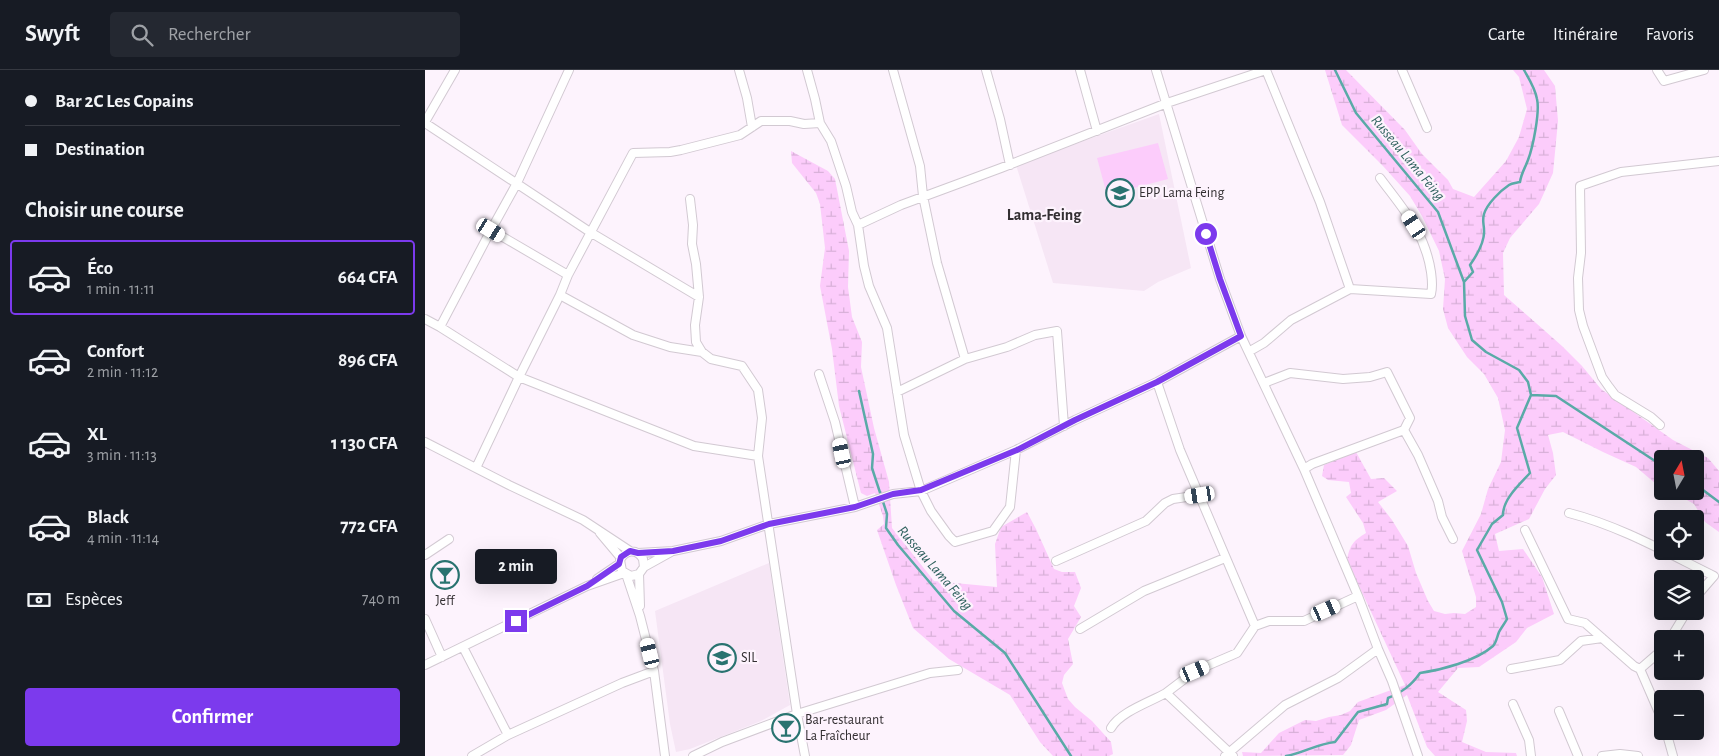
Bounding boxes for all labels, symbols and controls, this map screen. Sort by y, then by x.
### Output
search box [110,12,460,57]
icon: search [128,21,156,49]
text: Swyft [25,22,80,46]
text: Rechercher [168,25,251,44]
text: Carte [1488,26,1525,44]
text: Itinéraire [1553,26,1618,44]
text: Favoris [1646,26,1694,44]
text: Bar 2C Les Copains [55,92,194,111]
water label: Russeau Lama Feing [1368,113,1448,203]
text: Destination [55,140,145,159]
school or university icon: EPP Lama Feing [1105,178,1135,208]
place label: EPP Lama Feing [1139,186,1224,200]
text: Choisir une course [25,199,184,221]
district label: Lama-Feing [1007,207,1082,223]
car [1399,208,1428,242]
car [474,216,507,244]
route start [1195,223,1217,245]
icon: car [27,255,72,300]
text: Éco [87,259,113,278]
text: 664 CFA [338,268,398,287]
text: 1 min · 11:11 [87,281,155,297]
icon: car [27,338,72,383]
text: Confort [87,342,144,361]
text: 896 CFA [338,351,398,370]
text: 2 min · 11:12 [87,364,158,380]
icon: car [27,421,72,466]
text: XL [87,425,107,444]
text: 1 130 CFA [331,434,398,453]
car [831,437,852,469]
text: 3 min · 11:13 [87,447,157,463]
north arrow [1654,450,1704,500]
map controls [1654,450,1704,740]
car [1184,485,1215,505]
icon: car [27,504,72,549]
text: Black [87,508,129,527]
button: locate [1654,510,1704,560]
text: 772 CFA [340,517,398,536]
water label: Russeau Lama Feing [895,523,975,613]
text: 4 min · 11:14 [87,530,159,546]
callout: 2 min [475,548,557,584]
text: 2 min [498,558,534,574]
bar icon: Jeff [430,560,460,590]
button: layers [1654,570,1704,620]
icon: cash [25,586,53,614]
text: Espèces [65,590,123,609]
text: 740 m [362,591,400,607]
place label: Jeff [436,594,455,608]
car [1309,597,1342,623]
route end [505,610,527,632]
button: + [1654,630,1704,680]
car [639,637,660,669]
school or university icon: SIL [707,643,737,673]
place label: SIL [741,651,757,665]
car [1178,658,1211,684]
button: Confirmer [25,688,400,746]
button: − [1654,690,1704,740]
bar icon: Bar-restaurant La Fraîcheur [771,713,801,743]
place label: Bar-restaurant La Fraîcheur [805,713,884,743]

